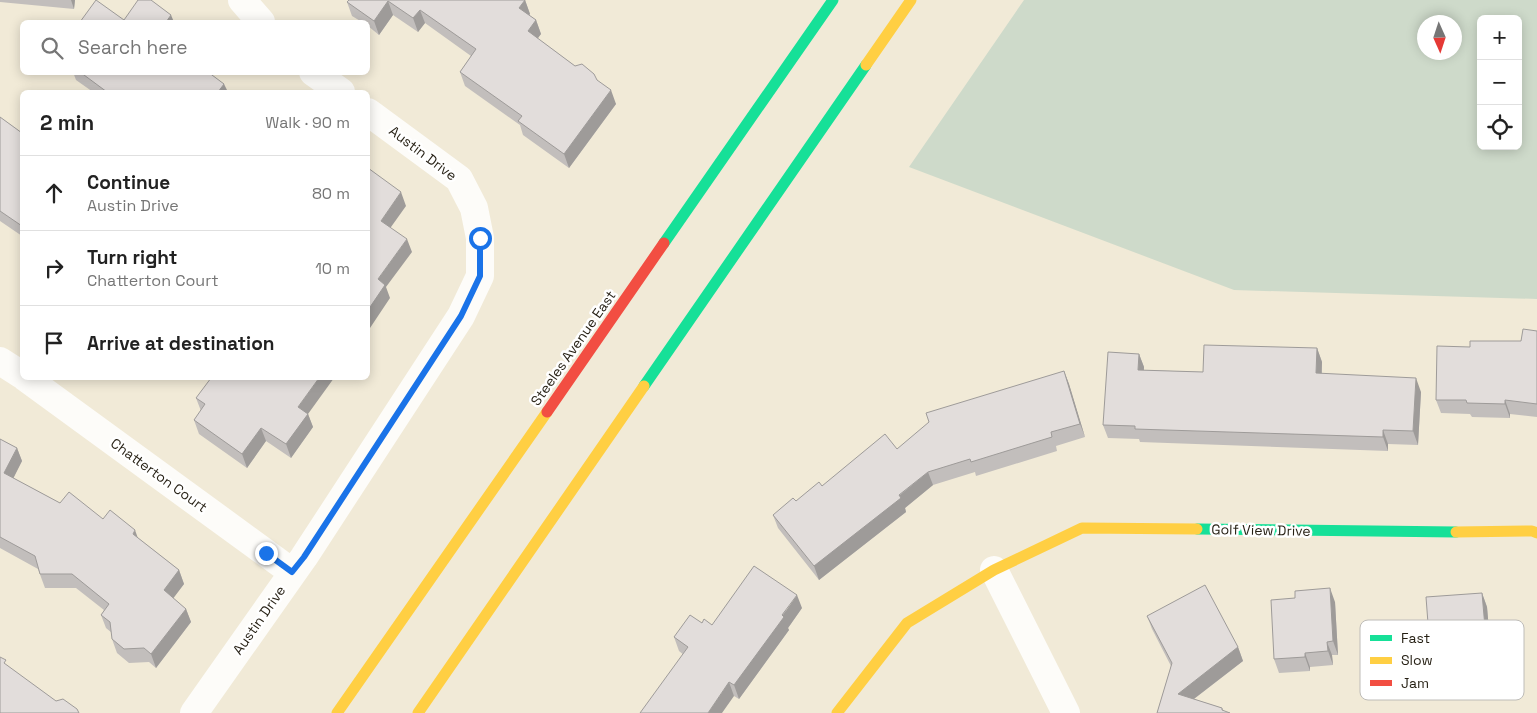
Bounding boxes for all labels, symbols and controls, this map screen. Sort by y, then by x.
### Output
north arrow [1417,15,1462,60]
map controls [1477,15,1522,150]
button: + [1477,15,1522,60]
search box [20,20,370,75]
icon: search [38,34,66,62]
text: Search here [78,35,188,60]
button: − [1477,60,1522,105]
button: locate [1477,105,1522,150]
text: 2 min [40,109,94,136]
text: Walk · 90 m [265,112,350,133]
street label: Austin Drive [386,122,460,184]
text: Continue [87,170,170,195]
icon: ahead [40,179,68,207]
text: 80 m [312,183,350,204]
text: Austin Drive [87,195,179,216]
route start [469,227,492,250]
text: Turn right [87,245,177,270]
icon: right [40,254,68,282]
text: 10 m [315,258,350,279]
text: Chatterton Court [87,270,219,291]
street label: Steeles Avenue East [526,287,620,409]
icon: arrive [40,329,68,357]
text: Arrive at destination [87,331,275,356]
street label: Chatterton Court [107,434,211,516]
street label: Golf View Drive [1211,520,1311,540]
route end [255,542,278,565]
street label: Austin Drive [229,582,289,658]
legend [1360,620,1524,700]
text: Fast [1401,629,1430,647]
text: Slow [1401,651,1433,669]
text: Jam [1401,674,1429,692]

